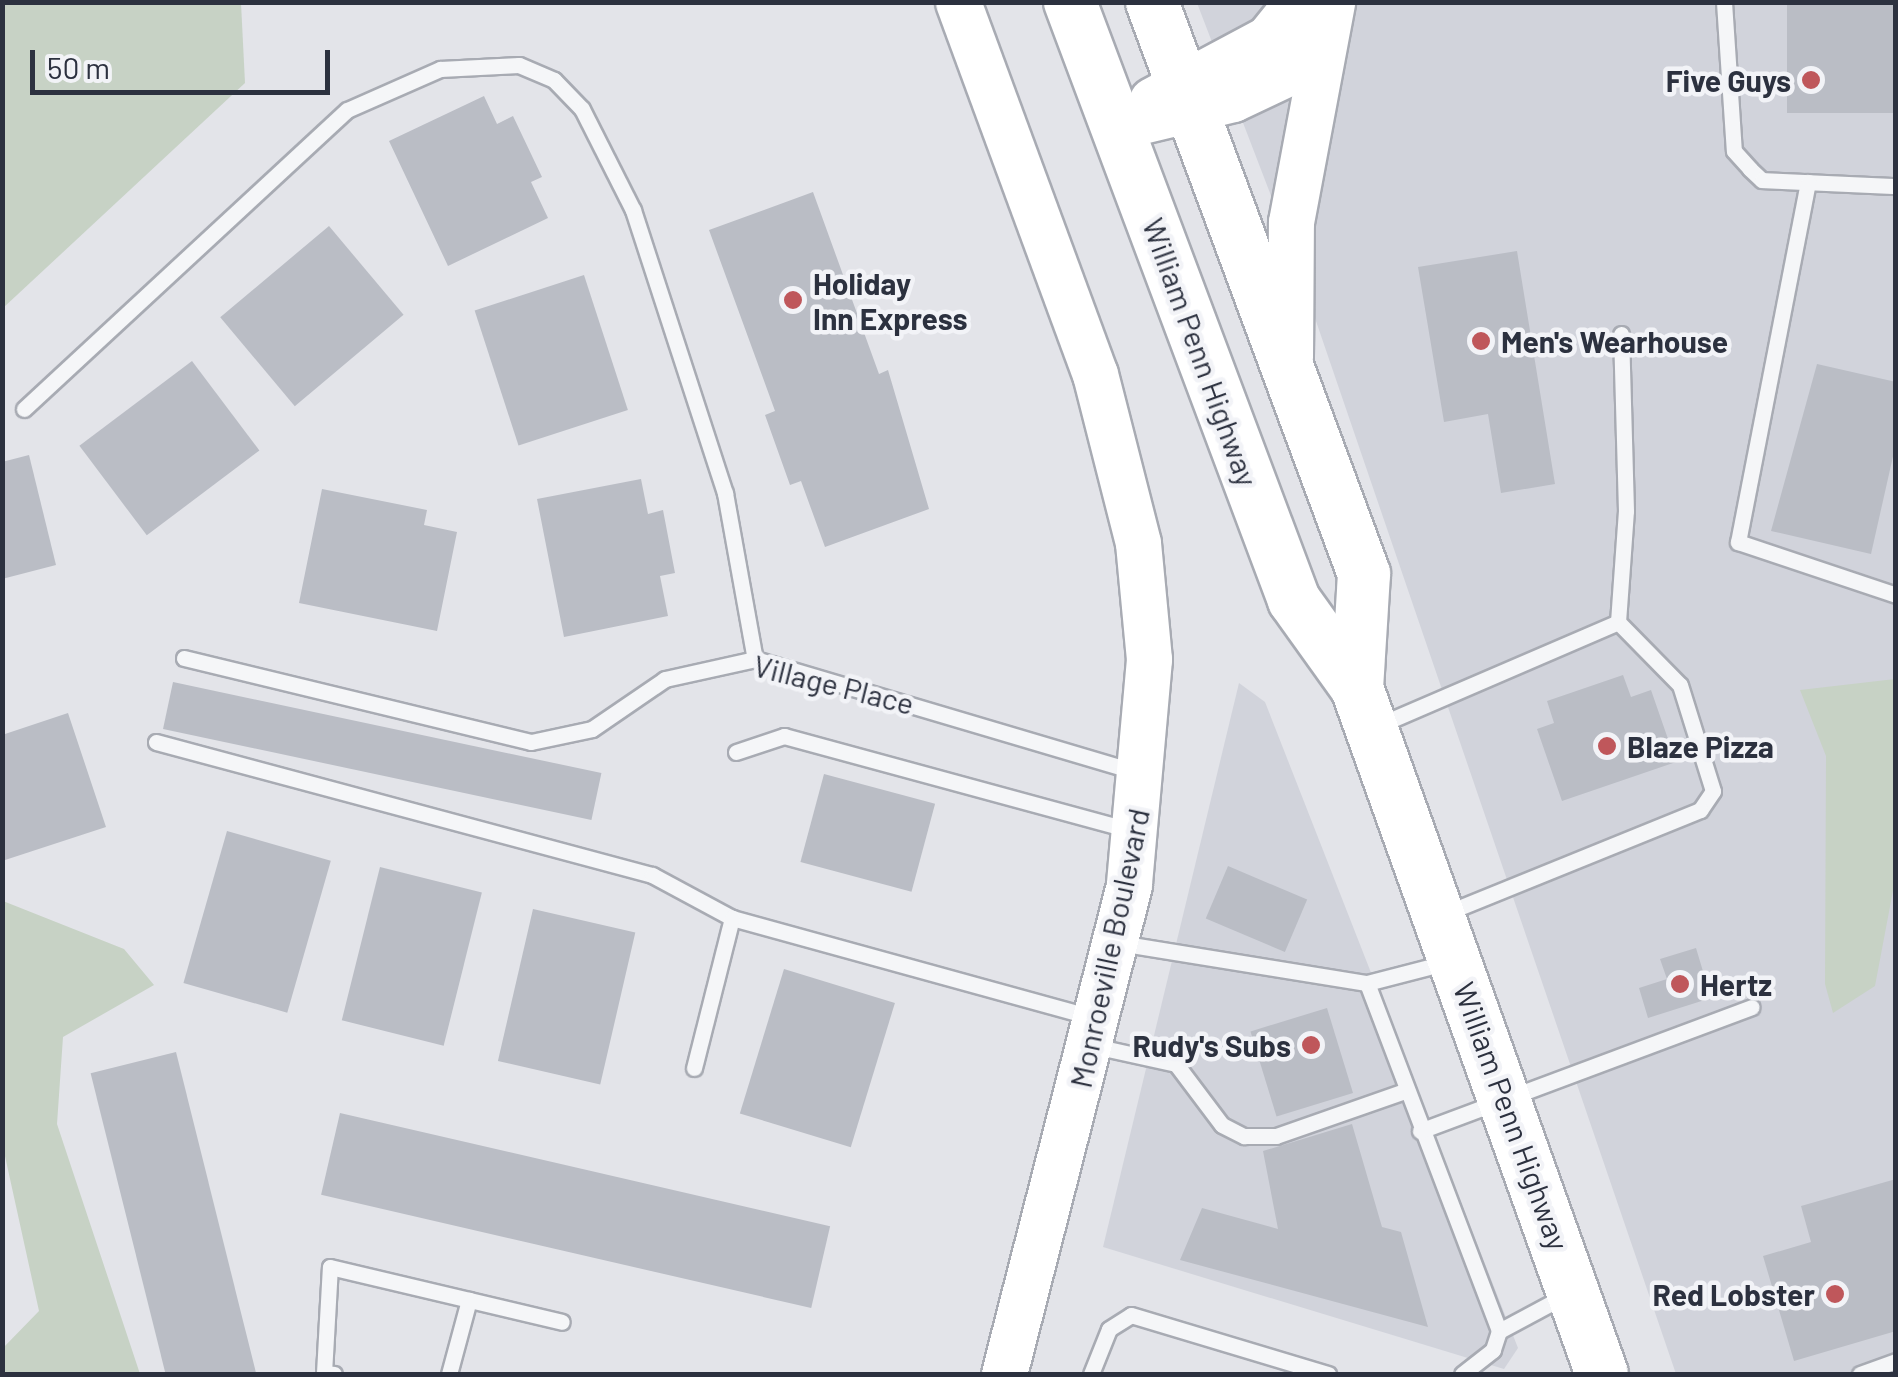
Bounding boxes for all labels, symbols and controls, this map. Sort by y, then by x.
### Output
scale bar [35,30,335,92]
text: 50 m [47,49,110,85]
place label: Five Guys [1666,62,1791,98]
marker: Five Guys [1800,69,1822,91]
street label: William Penn Highway [1136,213,1266,491]
place label: Holiday Inn Express [813,265,968,336]
marker: Holiday Inn Express [782,289,804,311]
place label: Men's Wearhouse [1501,323,1728,359]
marker: Men's Wearhouse [1470,330,1492,352]
street label: Village Place [750,647,918,721]
place label: Blaze Pizza [1627,728,1774,764]
marker: Blaze Pizza [1596,735,1618,757]
street label: Monroeville Boulevard [1062,805,1156,1091]
place label: Hertz [1700,966,1772,1002]
marker: Hertz [1669,973,1691,995]
street label: William Penn Highway [1447,977,1577,1255]
place label: Rudy's Subs [1132,1027,1291,1063]
marker: Rudy's Subs [1300,1034,1322,1056]
place label: Red Lobster [1652,1276,1815,1312]
marker: Red Lobster [1824,1283,1846,1305]

